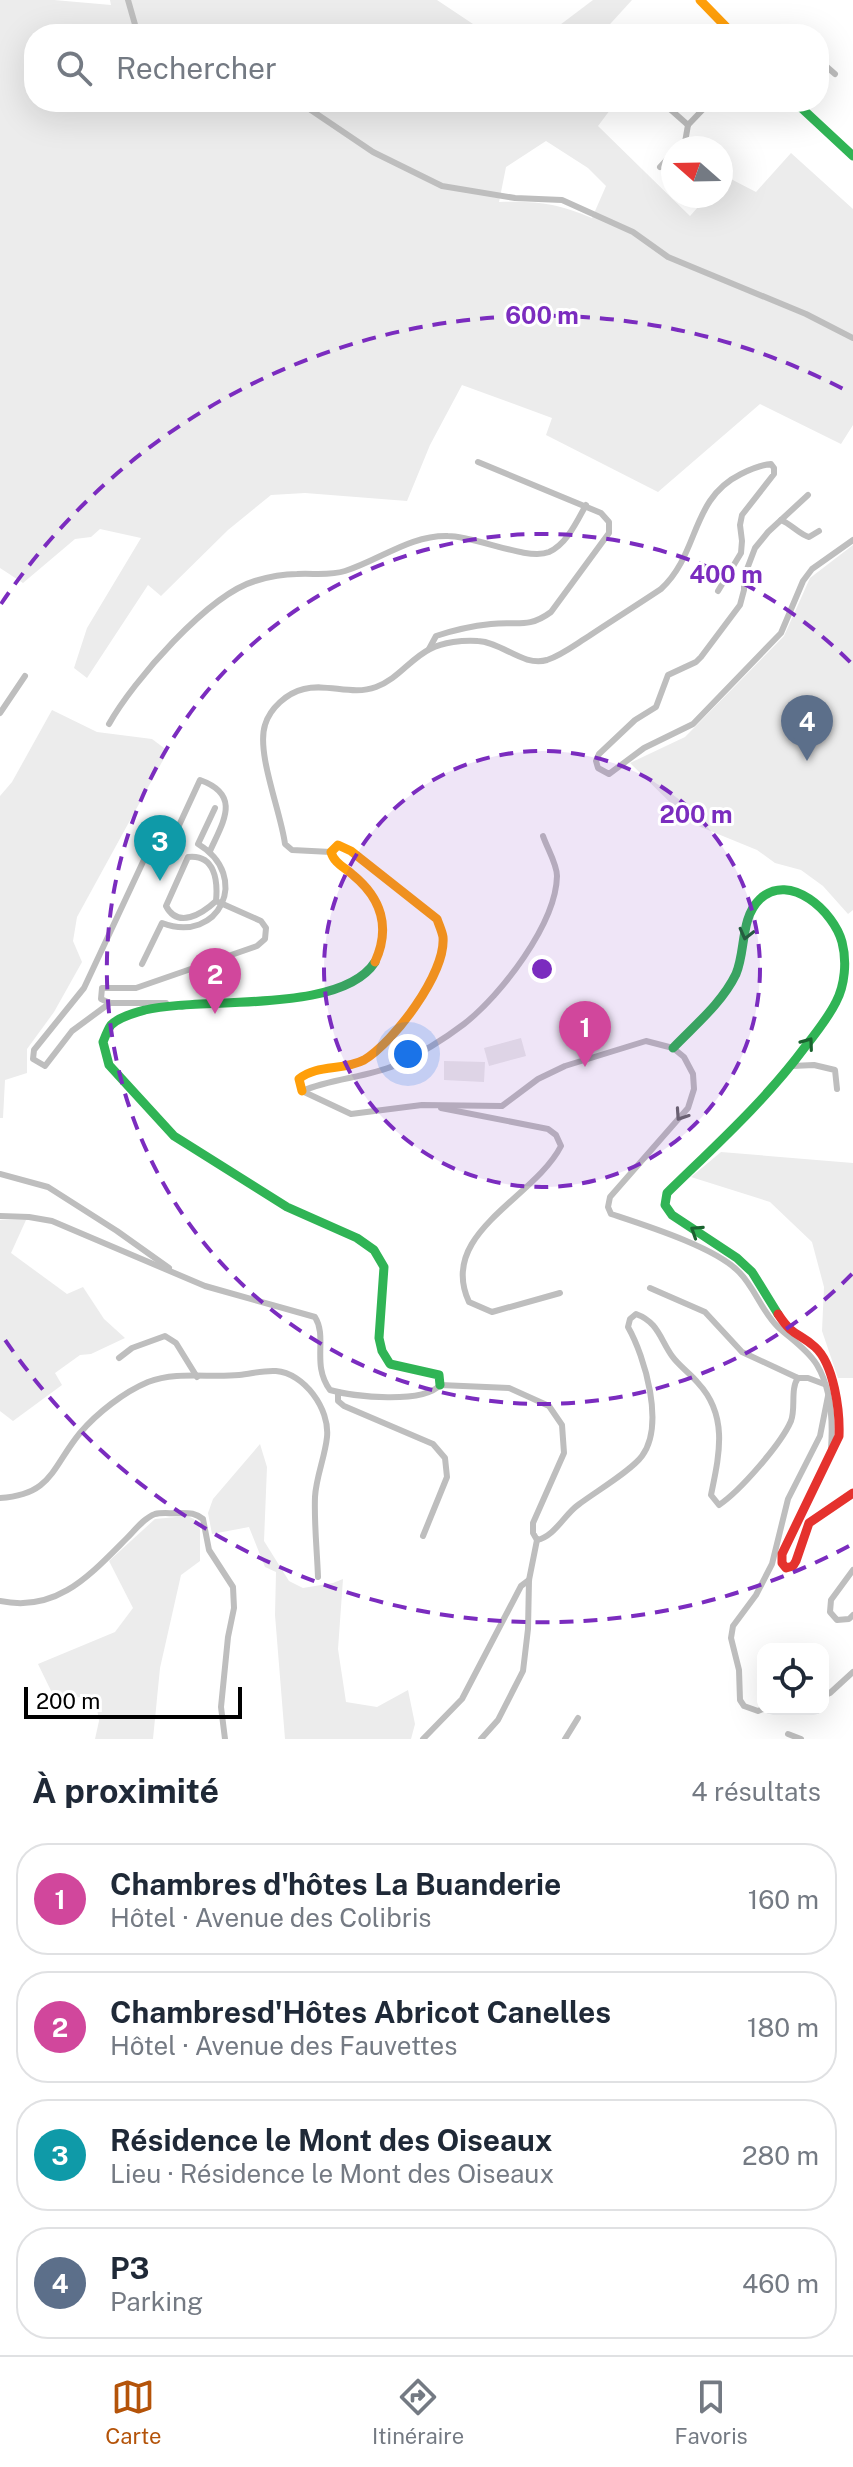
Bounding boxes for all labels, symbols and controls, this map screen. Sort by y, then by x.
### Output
search box [24,24,829,112]
icon: search [52,46,96,90]
text: Rechercher [116,50,277,86]
north arrow [661,136,733,208]
text: 600 m [505,301,579,329]
text: 400 m [689,560,763,588]
pin: 4 [781,695,833,761]
text: 200 m [659,800,733,828]
pin: 3 [134,815,186,881]
one-way arrow [738,927,755,941]
pin: 2 [189,948,241,1014]
centre of rings [528,955,556,983]
pin: 1 [559,1001,611,1067]
your location [388,1034,428,1074]
one-way arrow [799,1038,813,1052]
one-way arrow [676,1107,691,1121]
one-way arrow [691,1226,705,1241]
map controls [757,1643,829,1715]
button: locate [757,1643,829,1715]
scale bar [24,1683,242,1719]
text: 200 m [36,1688,100,1714]
text: À proximité [32,1771,219,1811]
text: 4 résultats [691,1776,821,1807]
text: Chambres d'hôtes La Buanderie [110,1866,561,1902]
text: 1 [54,1884,66,1915]
text: 160 m [748,1884,819,1915]
text: Hôtel · Avenue des Colibris [110,1902,431,1933]
text: Chambresd'Hôtes Abricot Canelles [110,1994,611,2030]
text: 2 [52,2012,68,2043]
text: 180 m [747,2012,819,2043]
text: Hôtel · Avenue des Fauvettes [110,2030,457,2061]
text: Résidence le Mont des Oiseaux [110,2122,552,2158]
text: 3 [51,2140,69,2171]
text: 280 m [742,2140,819,2171]
text: Lieu · Résidence le Mont des Oiseaux [110,2158,554,2189]
text: P3 [110,2250,150,2286]
text: 4 [51,2268,69,2299]
text: 460 m [742,2268,819,2299]
text: Parking [110,2286,203,2317]
tab: Carte [105,2375,161,2449]
tab: Itinéraire [372,2375,464,2449]
tab: Favoris [675,2375,748,2449]

